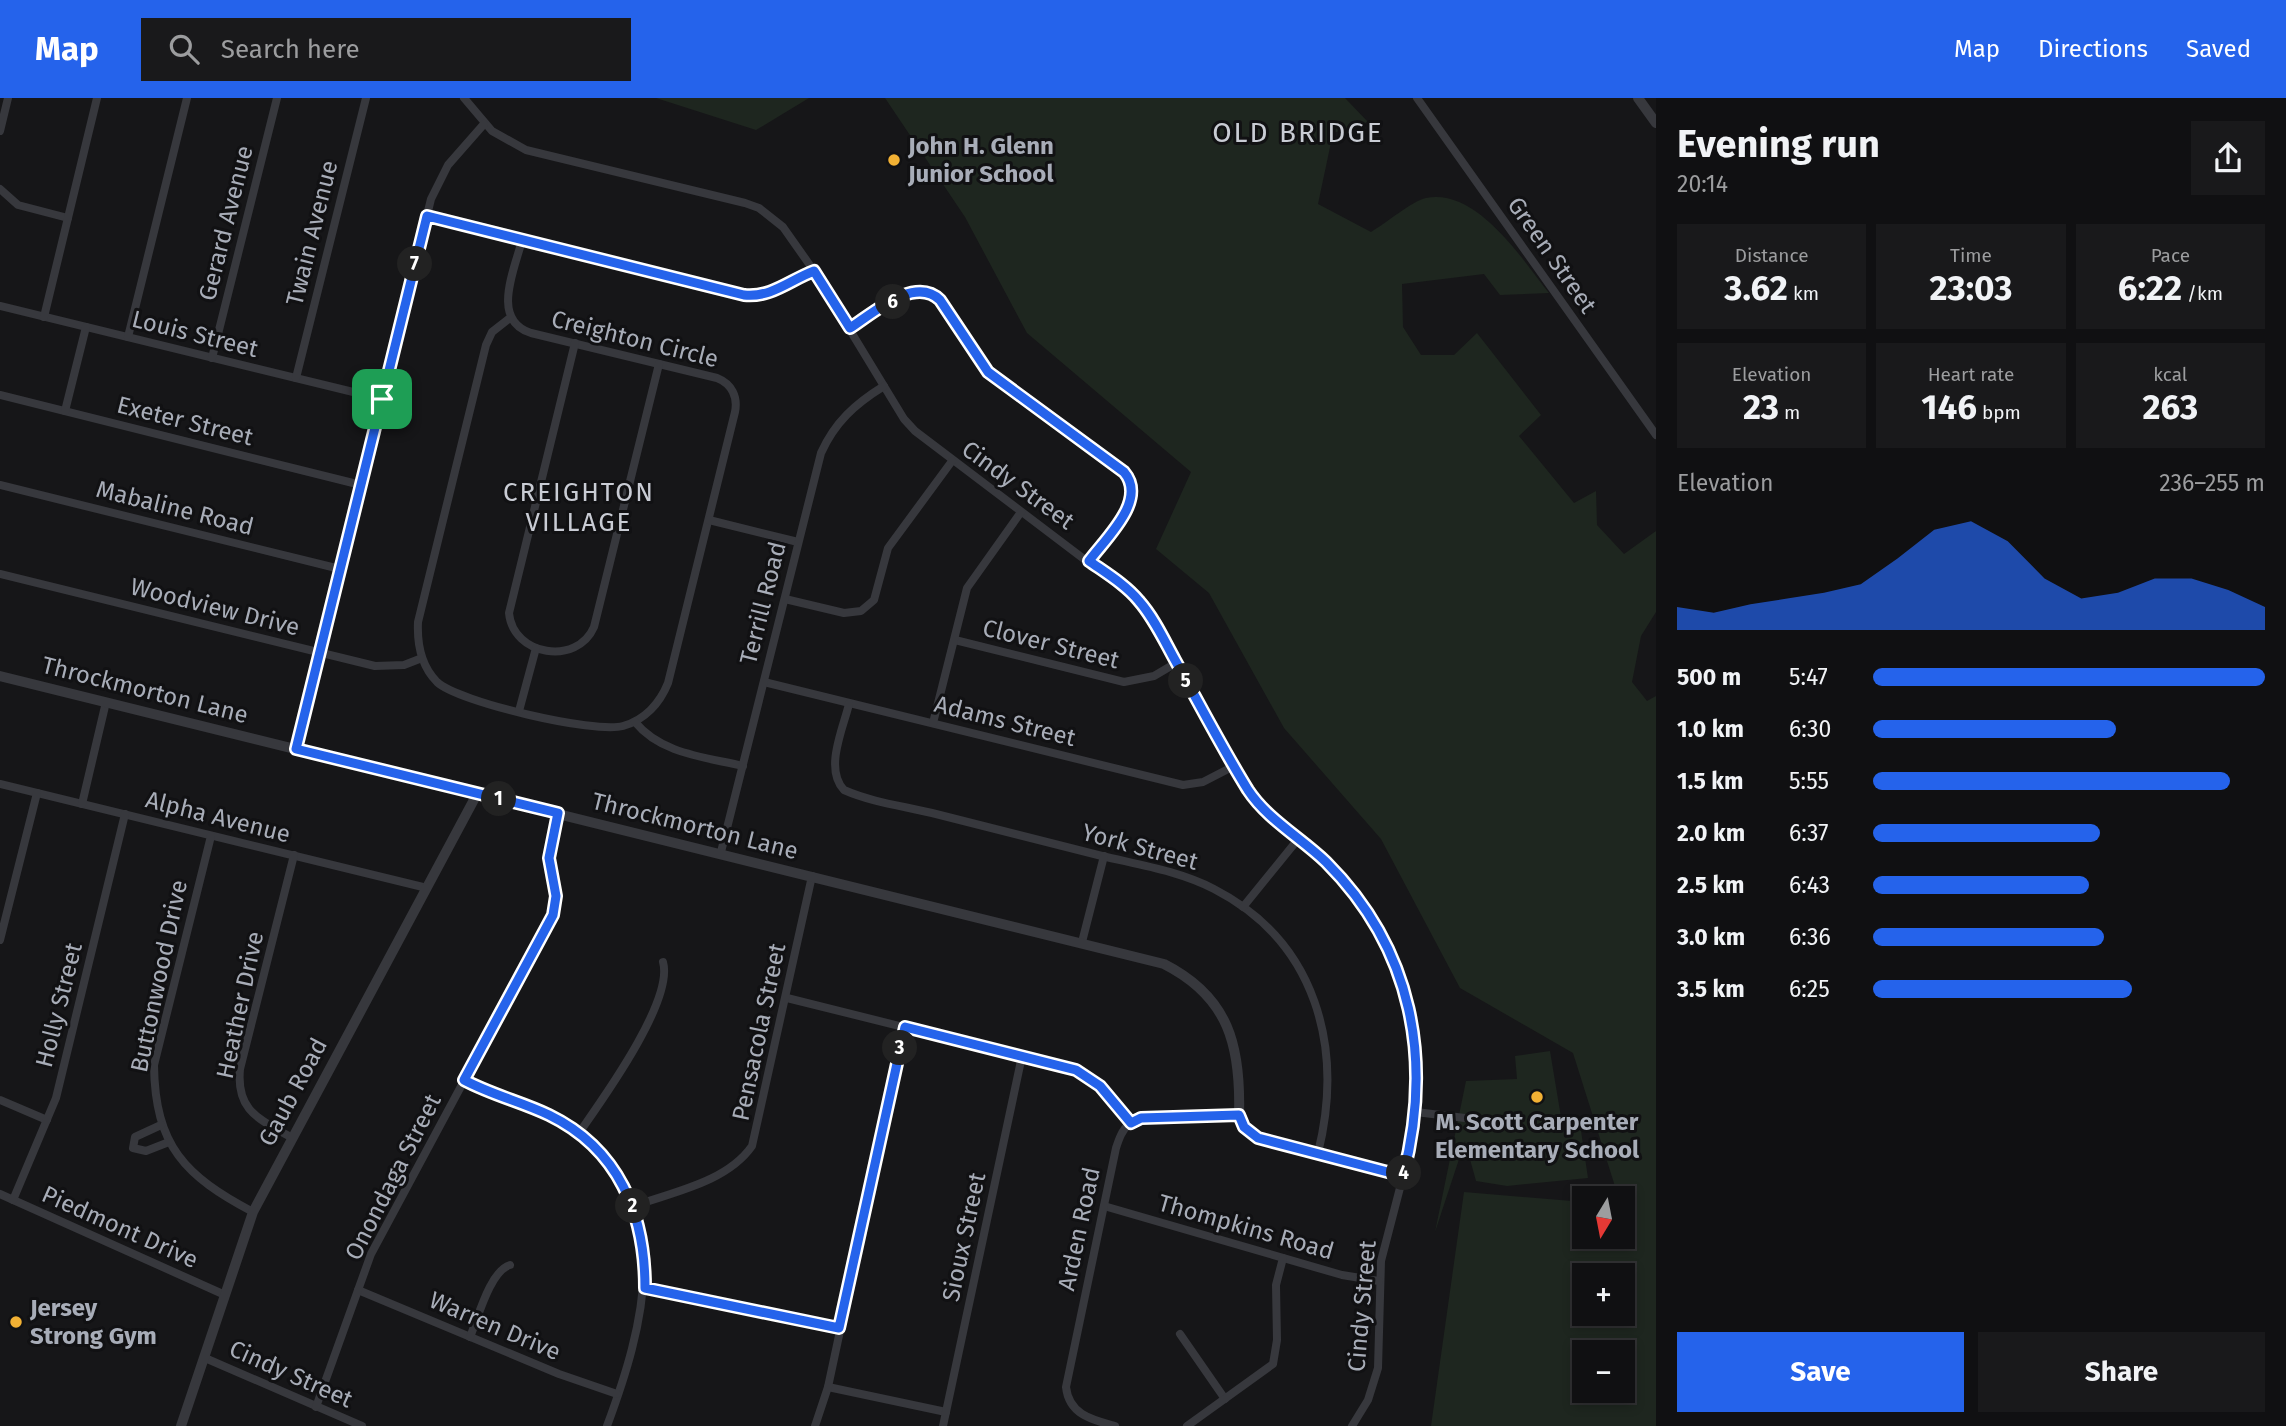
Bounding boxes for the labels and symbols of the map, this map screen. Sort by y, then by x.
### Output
district label: OLD BRIDGE [1212,116,1384,149]
place label: John H. Glenn Junior School [907,132,1054,188]
street label: Gerard Avenue [193,143,259,303]
marker: John H. Glenn Junior School [886,152,902,168]
street label: Twain Avenue [280,158,344,308]
street label: Green Street [1502,192,1602,319]
pin: 7 [398,246,432,282]
pin: 6 [876,284,910,320]
street label: Louis Street [129,305,261,363]
street label: Creighton Circle [549,305,721,373]
pin [352,369,412,429]
street label: Exeter Street [114,391,256,452]
street label: Cindy Street [956,435,1080,535]
street label: Mabaline Road [93,475,257,541]
district label: CREIGHTON VILLAGE [503,477,655,538]
street label: Terrill Road [734,539,792,667]
street label: Woodview Drive [127,572,303,642]
street label: Clover Street [980,614,1122,675]
street label: Throckmorton Lane [39,651,251,729]
pin: 5 [1168,664,1204,698]
street label: Adams Street [932,690,1079,752]
pin: 1 [482,782,516,816]
street label: Alpha Avenue [143,785,293,849]
street label: Throckmorton Lane [589,787,801,865]
street label: York Street [1079,818,1201,876]
street label: Buttonwood Drive [125,877,193,1075]
street label: Heather Drive [211,929,269,1081]
street label: Holly Street [30,939,88,1070]
street label: Pensacola Street [727,940,792,1123]
pin: 3 [883,1030,918,1066]
street label: Gaub Road [253,1033,333,1151]
street label: Onondaga Street [339,1089,447,1265]
marker: M. Scott Carpenter Elementary School [1529,1089,1545,1105]
place label: M. Scott Carpenter Elementary School [1435,1108,1640,1164]
pin: 4 [1386,1156,1422,1190]
street label: Arden Road [1052,1165,1106,1293]
street label: Sioux Street [937,1170,991,1304]
street label: Piedmont Drive [38,1180,202,1274]
north arrow [1572,1186,1634,1250]
pin: 2 [616,1188,650,1224]
street label: Thompkins Road [1155,1189,1337,1265]
street label: Cindy Street [1342,1239,1382,1373]
street label: Warren Drive [425,1286,565,1366]
place label: Jersey Strong Gym [29,1294,157,1350]
marker: Jersey Strong Gym [8,1314,24,1330]
street label: Cindy Street [225,1334,357,1414]

